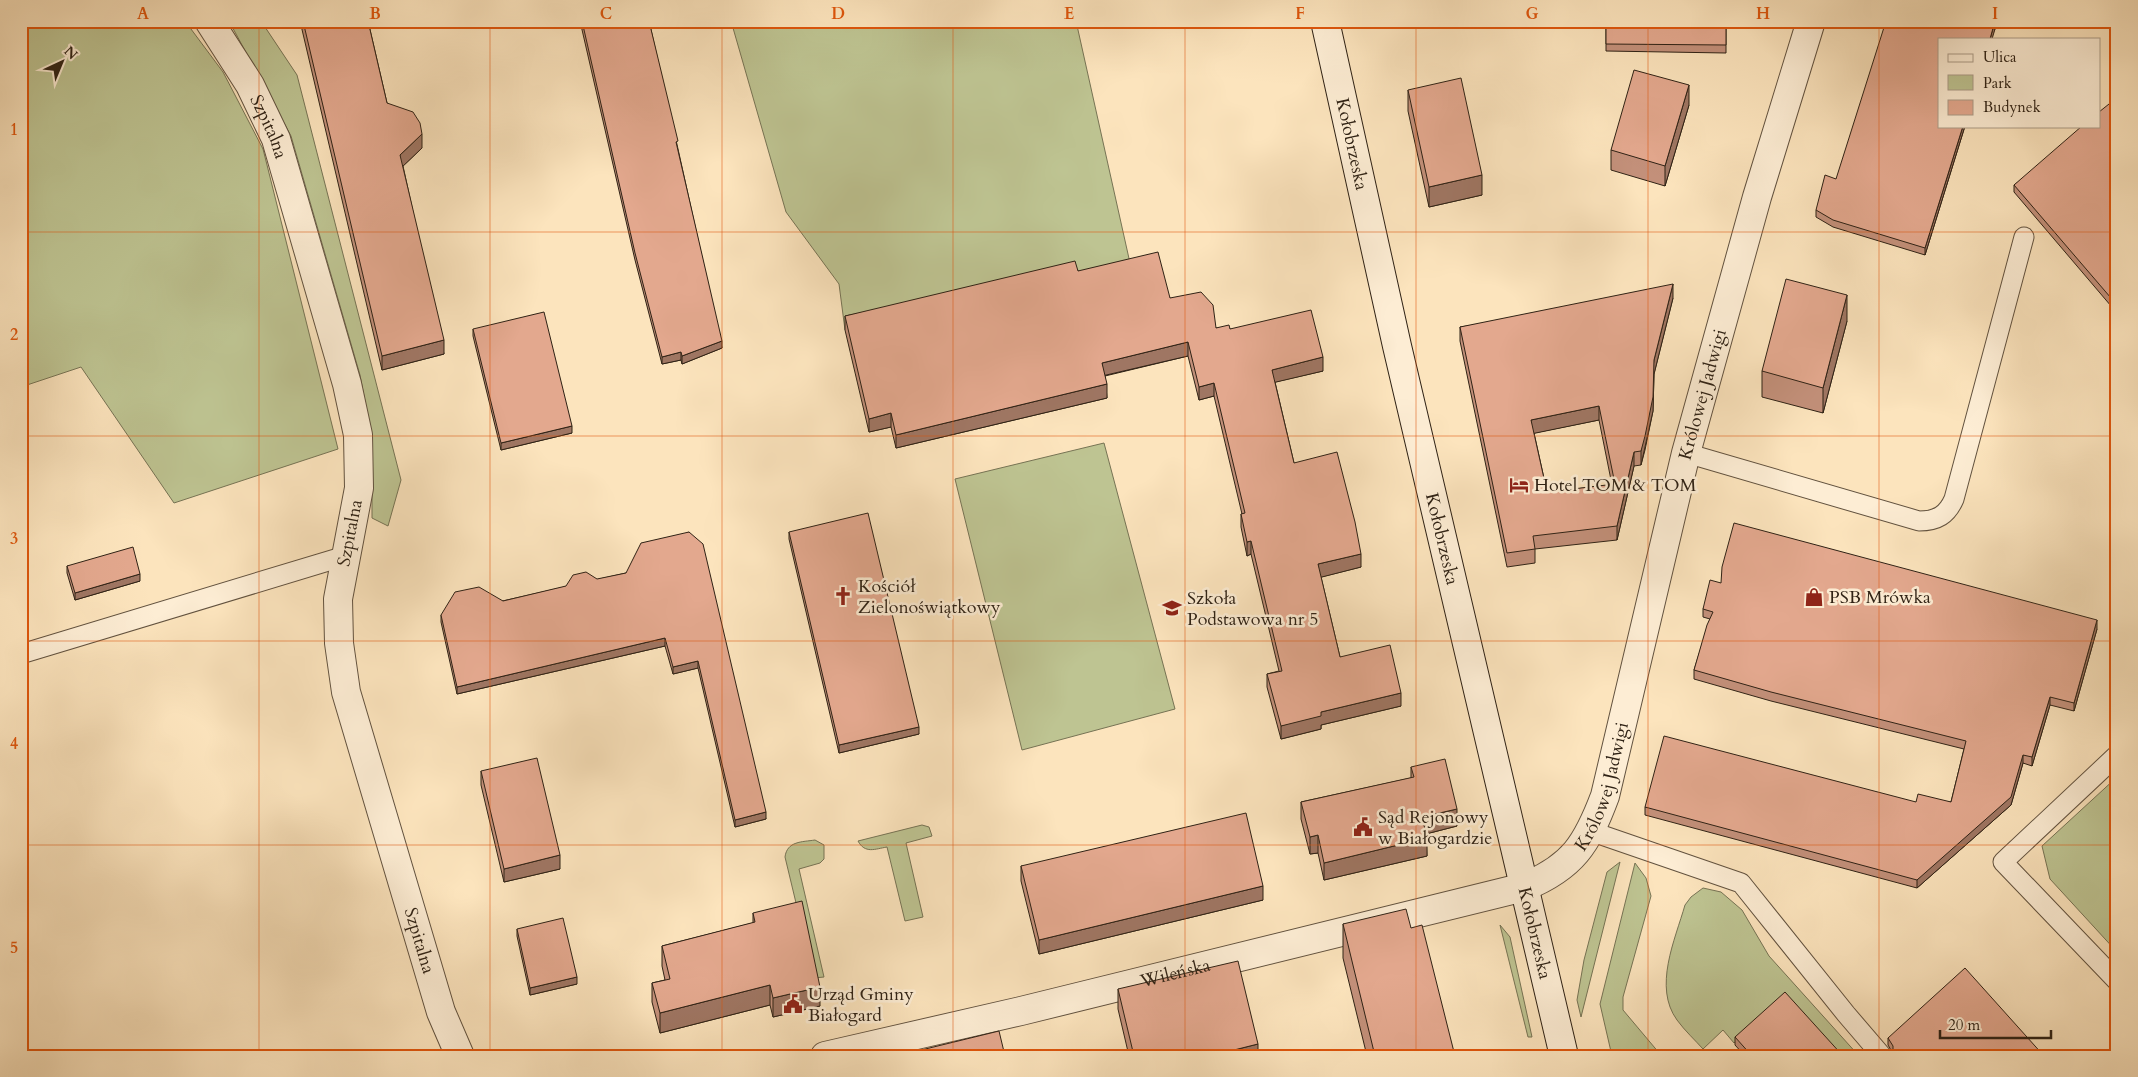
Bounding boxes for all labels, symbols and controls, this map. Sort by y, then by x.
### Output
text: A [137,3,149,25]
text: B [369,3,381,25]
text: C [600,3,612,25]
text: D [831,3,845,25]
text: E [1064,3,1074,25]
text: F [1295,3,1305,25]
text: G [1525,3,1539,25]
text: H [1756,3,1770,25]
text: I [1992,3,1998,25]
north arrow [38,38,88,88]
legend [1938,38,2100,128]
text: N [60,42,82,64]
text: Ulica [1983,47,2017,67]
text: Park [1983,73,2012,93]
street label: Szpitalna [244,90,294,162]
street label: Kołobrzeska [1330,96,1375,193]
text: Budynek [1983,97,2041,117]
text: 1 [10,119,18,141]
text: 2 [10,324,18,346]
street label: Królowej Jadwigi [1672,326,1732,463]
place label: Hotel TOM & TOM [1534,473,1697,498]
hotel icon: Hotel TOM & TOM [1508,474,1530,496]
street label: Kołobrzeska [1419,490,1465,588]
street label: Szpitalna [331,497,369,569]
text: 3 [10,528,18,550]
place label: Kościół Zielonoświątkowy [858,574,1001,620]
church icon: Kościół Zielonoświątkowy [832,585,854,607]
place label: PSB Mrówka [1829,585,1931,610]
place label: Szkoła Podstawowa nr 5 [1187,586,1319,632]
shop icon: PSB Mrówka [1803,586,1825,608]
school or university icon: Szkoła Podstawowa nr 5 [1161,597,1183,619]
street label: Królowej Jadwigi [1568,720,1635,856]
text: 4 [10,733,18,755]
place label: Sąd Rejonowy w Białogardzie [1378,805,1492,851]
public building icon: Sąd Rejonowy w Białogardzie [1352,816,1374,838]
street label: Kołobrzeska [1512,885,1558,982]
street label: Szpitalna [398,905,441,977]
text: 5 [10,937,18,959]
street label: Wileńska [1137,952,1213,994]
place label: Urząd Gminy Białogard [808,982,914,1028]
public building icon: Urząd Gminy Białogard [782,993,804,1015]
scale bar [1940,1007,2052,1039]
text: 20 m [1948,1015,1980,1035]

